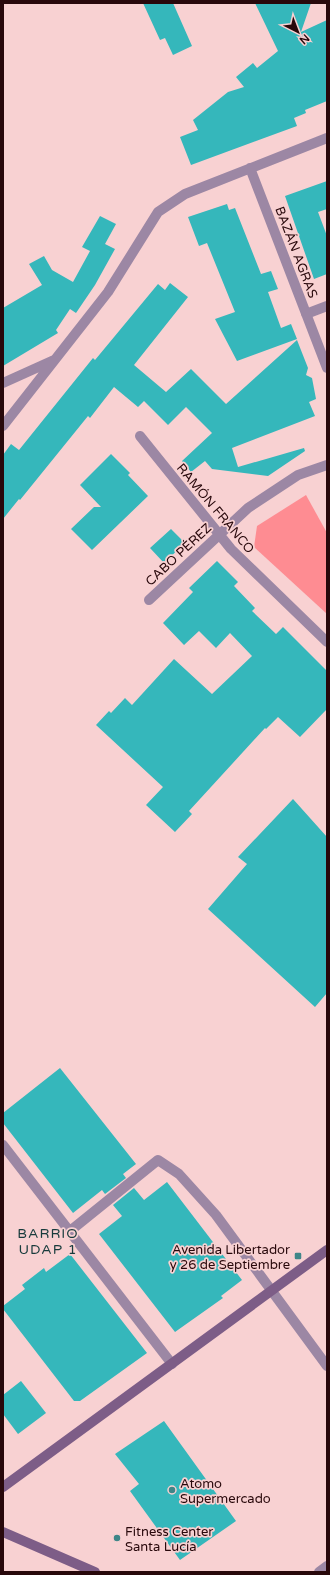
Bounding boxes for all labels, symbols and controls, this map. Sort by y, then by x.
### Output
north arrow [278,12,318,52]
text: N [297,31,312,47]
street label: BAZÁN AGRAS [271,204,321,300]
street label: RAMÓN FRANCO [173,460,258,557]
street label: CABO PÉREZ [142,520,215,589]
district label: BARRIO UDAP 1 [17,1225,79,1258]
place label: Avenida Libertador y 26 de Septiembre [170,1242,290,1273]
marker: Avenida Libertador y 26 de Septiembre [293,1251,303,1261]
place label: Atomo Supermercado [180,1476,271,1507]
marker: Atomo Supermercado [167,1485,177,1495]
place label: Fitness Center Santa Lucía [125,1524,213,1555]
marker: Fitness Center Santa Lucía [112,1533,122,1543]

